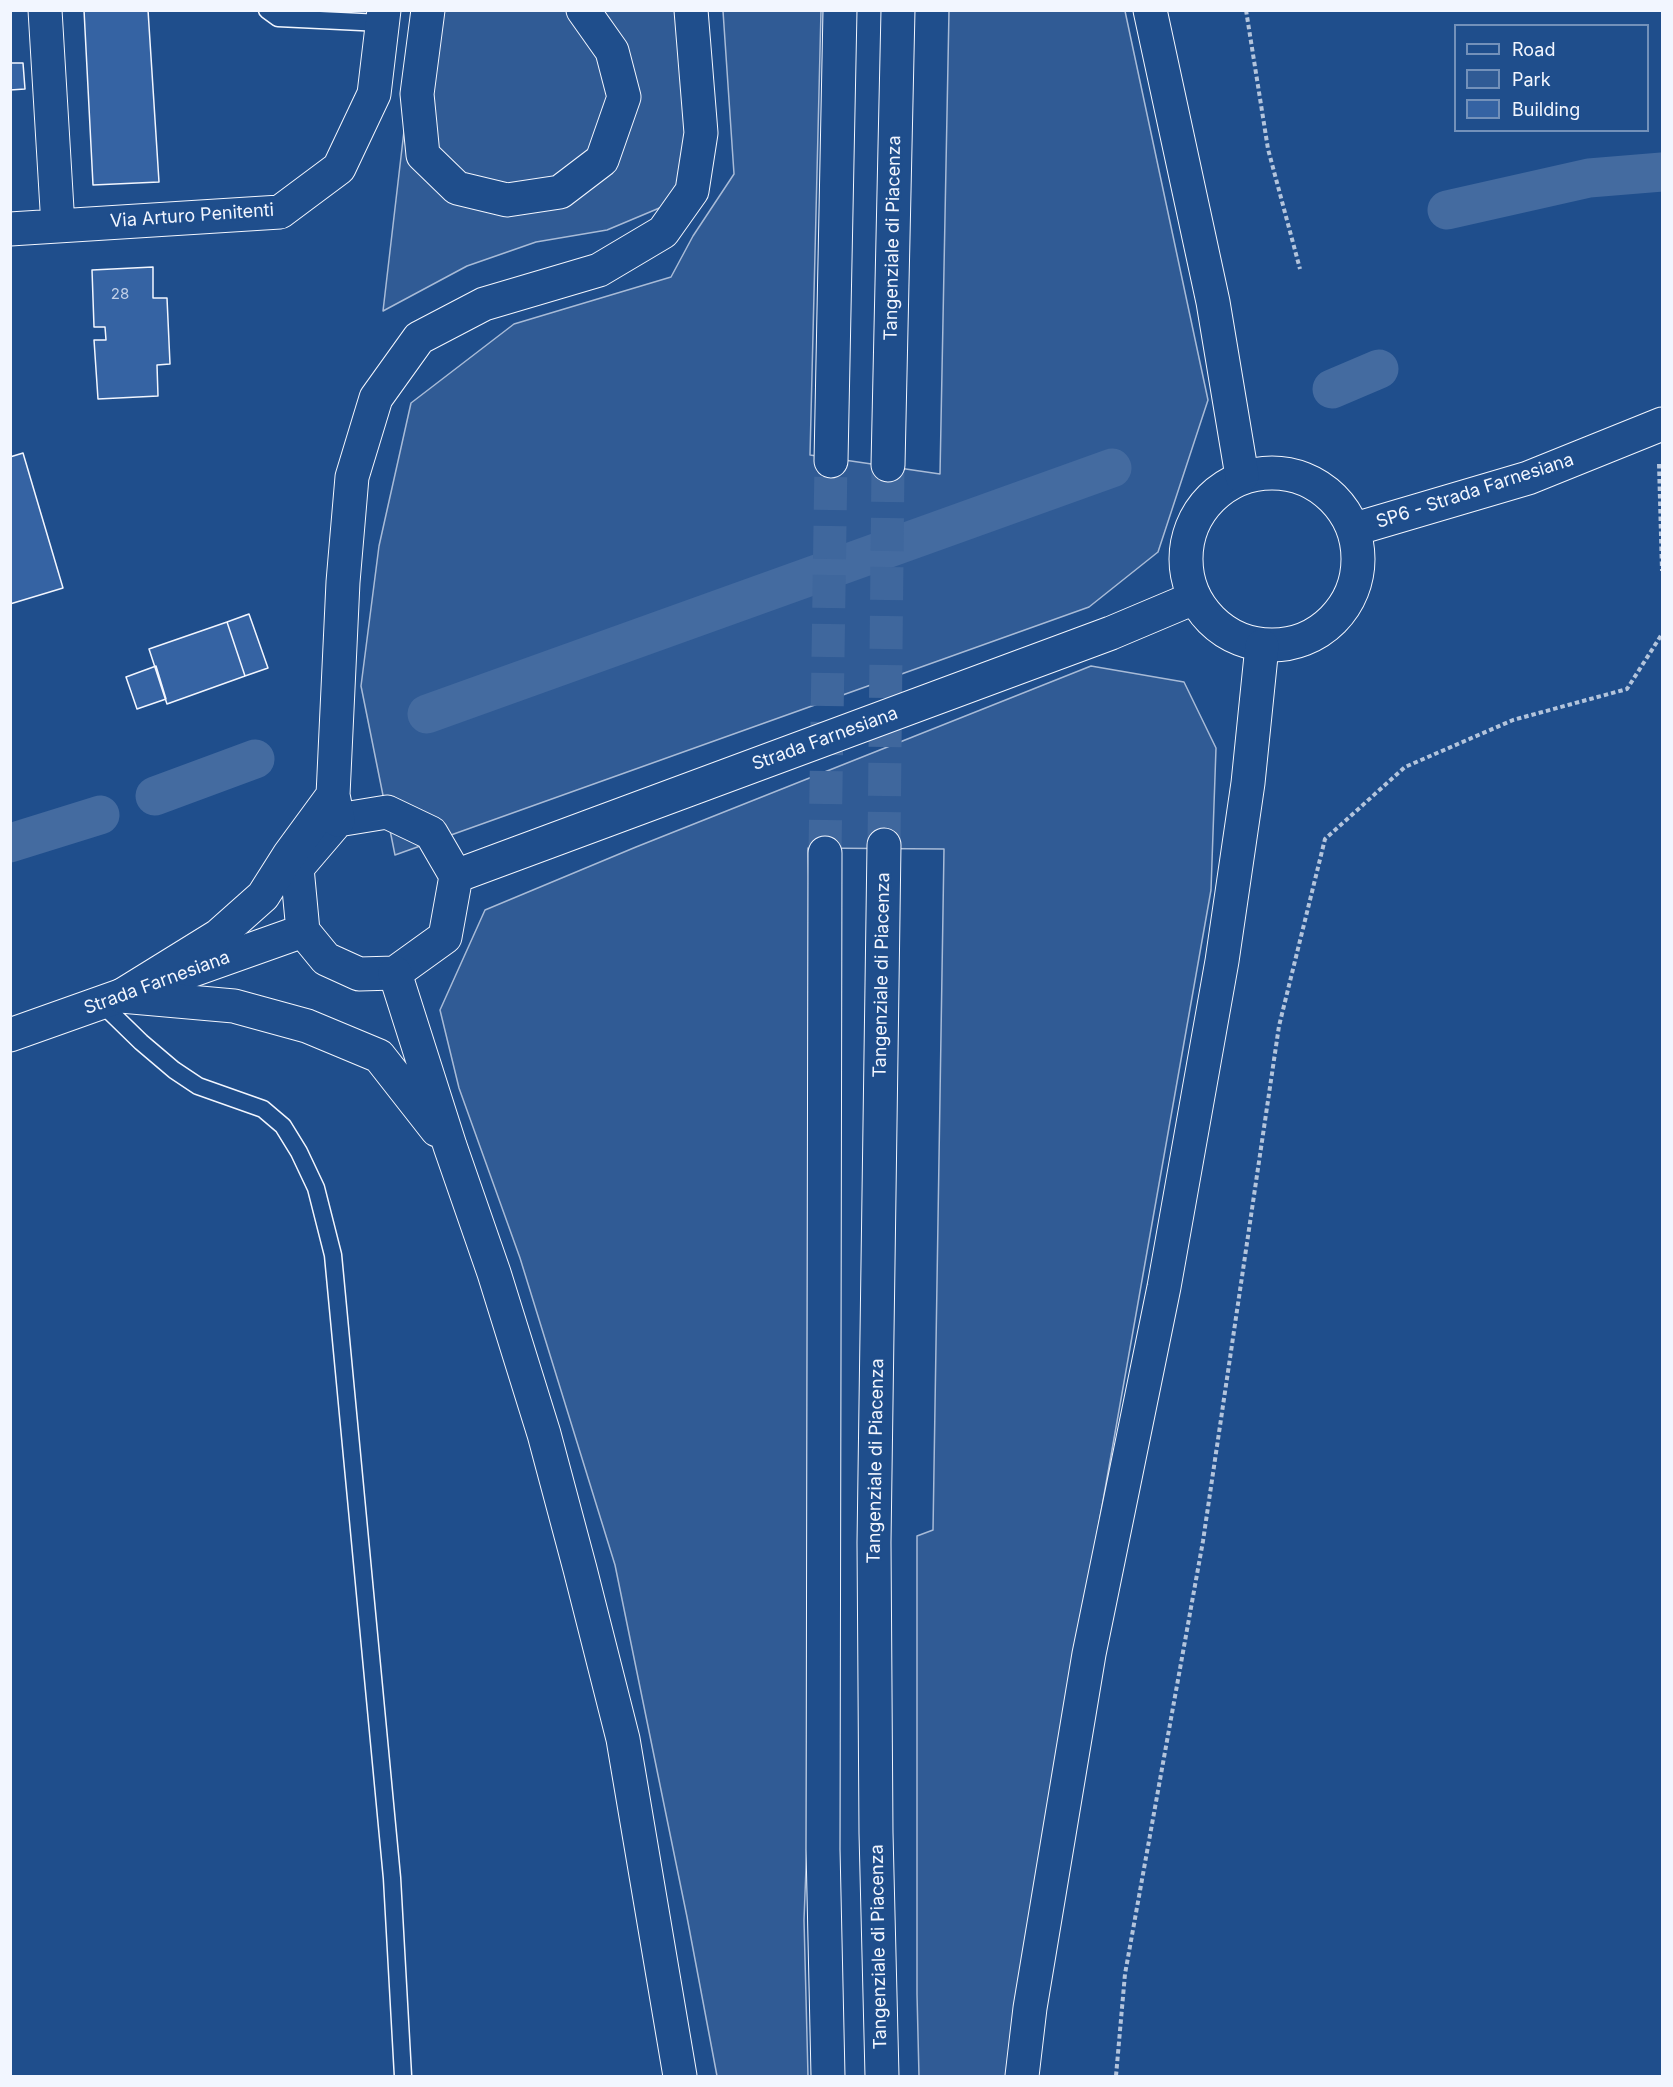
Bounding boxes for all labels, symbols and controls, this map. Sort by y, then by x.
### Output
legend [1454,24,1649,132]
text: Road [1512,39,1555,60]
text: Park [1512,69,1551,90]
text: Building [1512,99,1580,120]
street label: Tangenziale di Piacenza [880,135,906,341]
street label: Via Arturo Penitenti [109,199,275,233]
house number: 28 [111,285,129,303]
street label: SP6 - Strada Farnesiana [1374,449,1576,533]
street label: Strada Farnesiana [749,703,901,775]
street label: Tangenziale di Piacenza [869,872,895,1078]
street label: Strada Farnesiana [81,947,233,1019]
street label: Tangenziale di Piacenza [863,1358,889,1564]
street label: Tangenziale di Piacenza [866,1844,892,2050]

